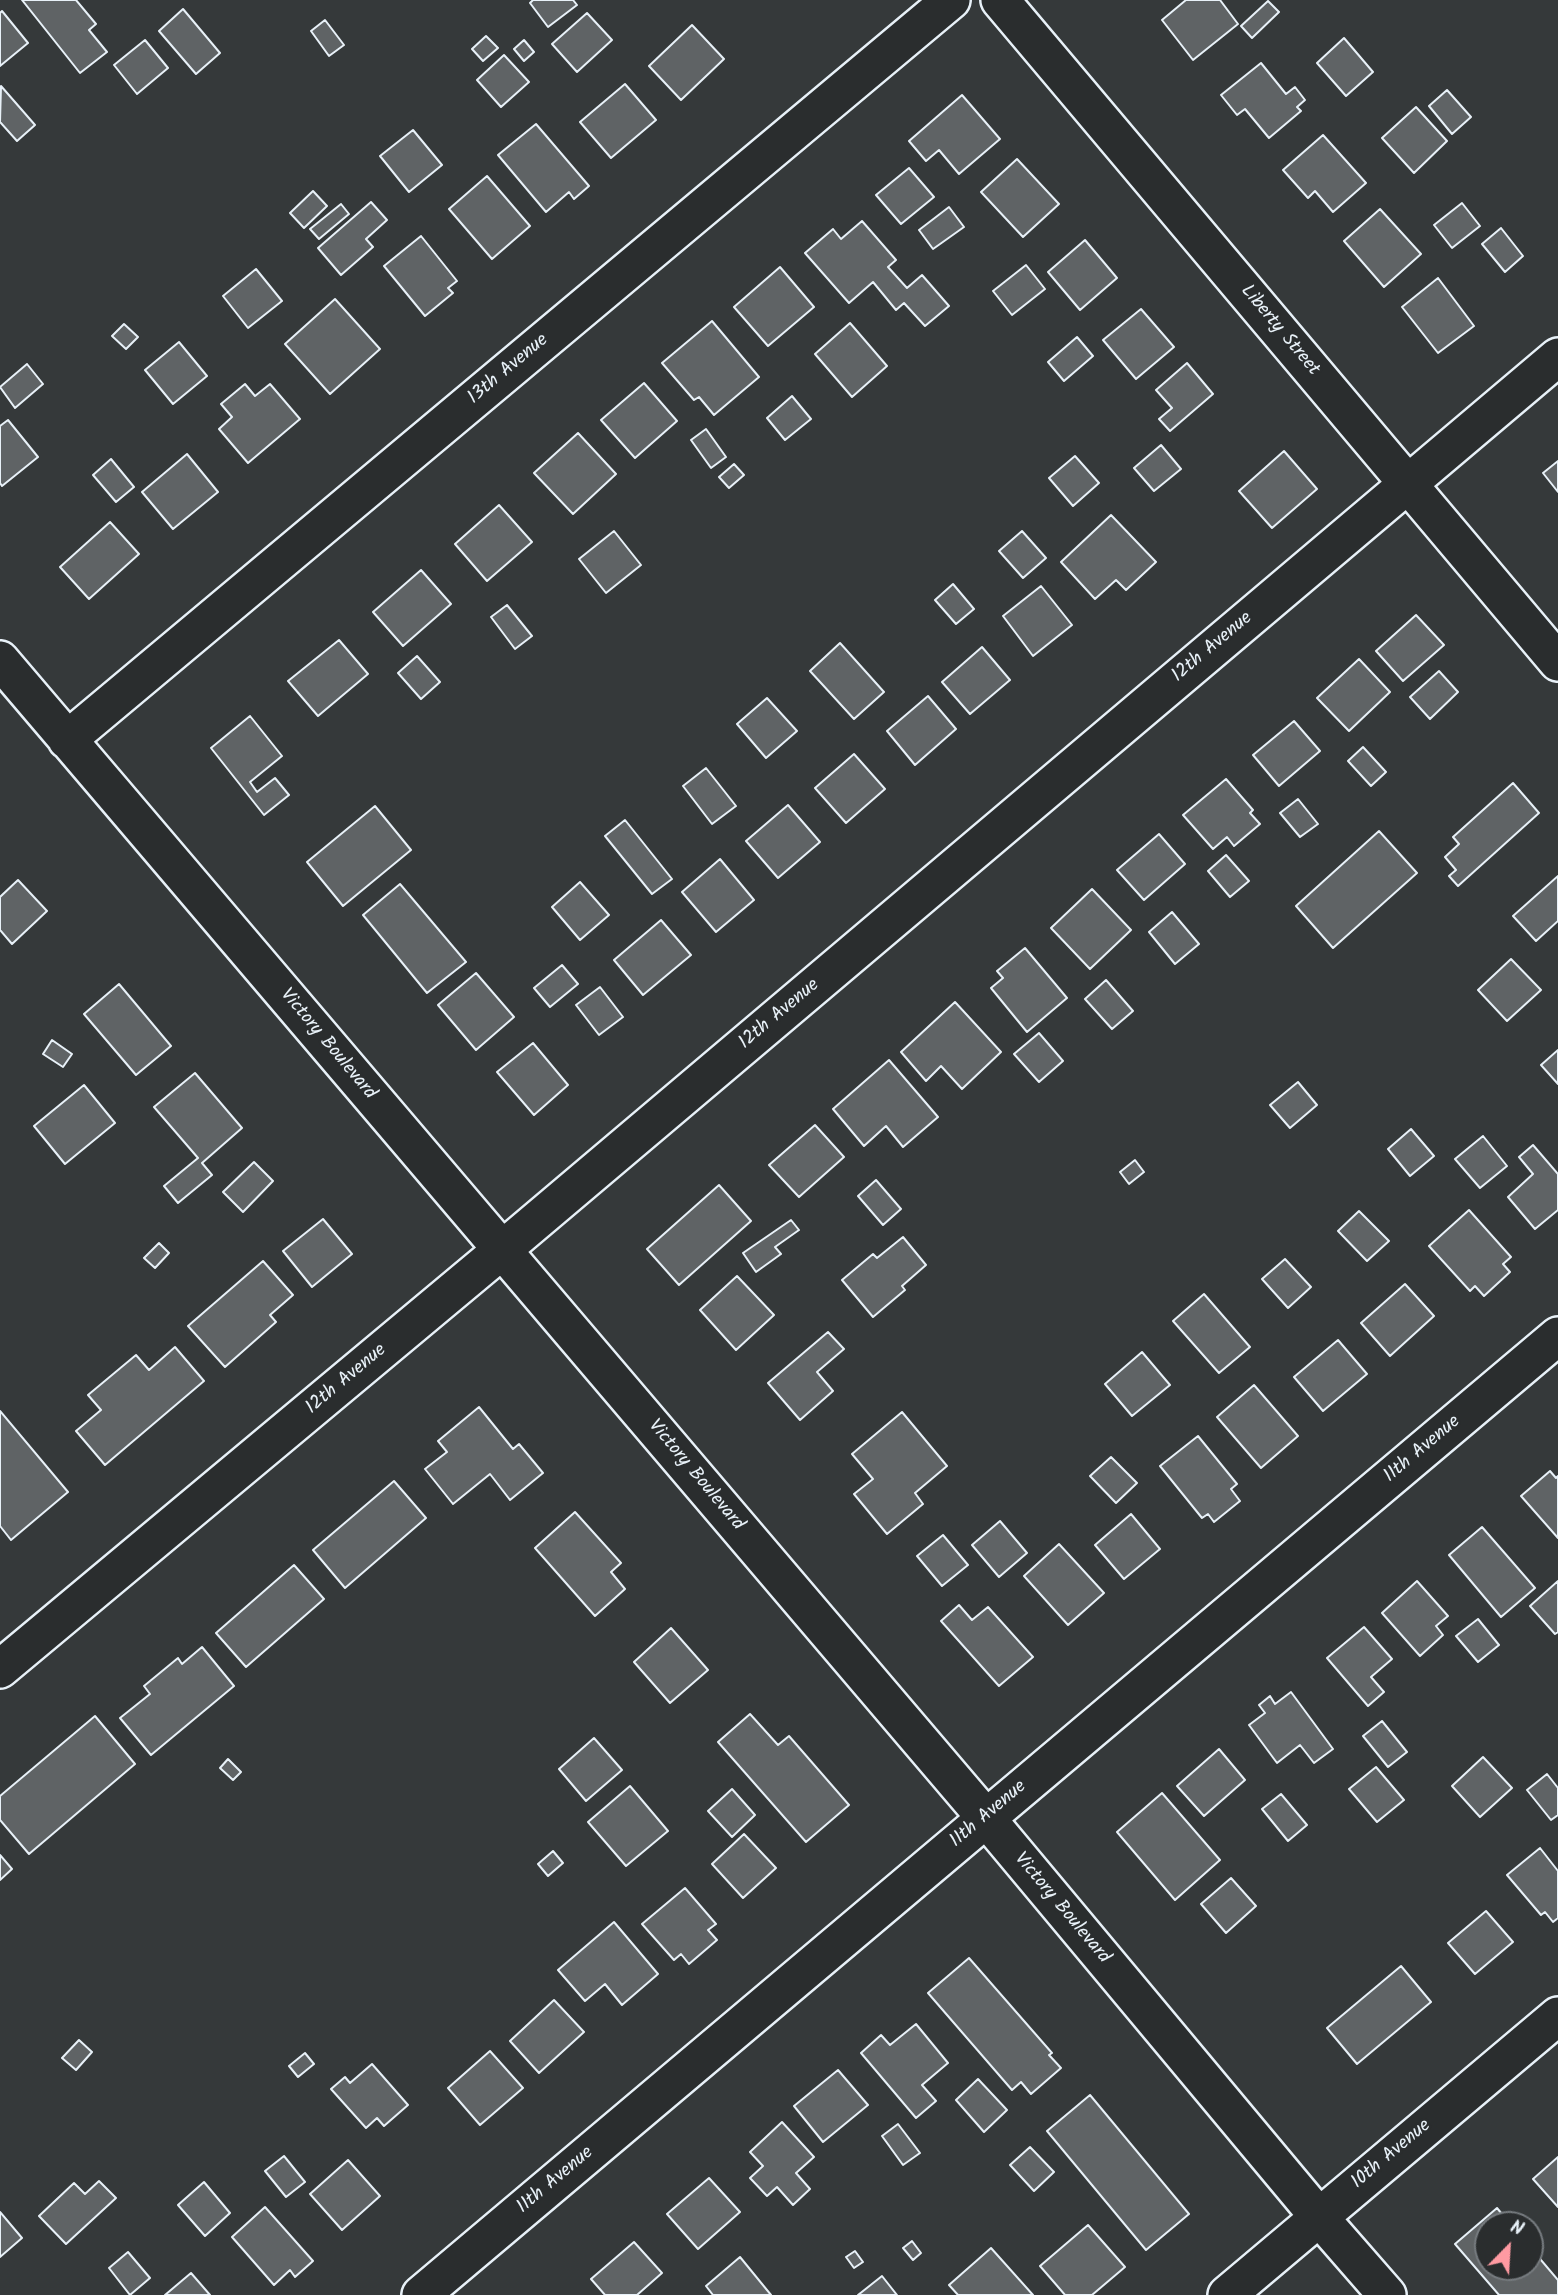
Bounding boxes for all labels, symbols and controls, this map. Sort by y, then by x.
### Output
street label: Liberty Street [1234,281,1324,381]
street label: 13th Avenue [464,330,554,410]
street label: 12th Avenue [1168,608,1258,688]
street label: 12th Avenue [735,975,825,1055]
street label: Victory Boulevard [274,985,380,1105]
street label: 12th Avenue [302,1340,392,1420]
street label: 11th Avenue [1380,1411,1466,1489]
street label: Victory Boulevard [642,1416,748,1536]
street label: 11th Avenue [946,1776,1032,1854]
street label: Victory Boulevard [1008,1849,1114,1969]
street label: 10th Avenue [1348,2115,1436,2195]
street label: 11th Avenue [513,2142,599,2220]
north arrow [1474,2211,1544,2281]
text: N [1505,2212,1528,2245]

